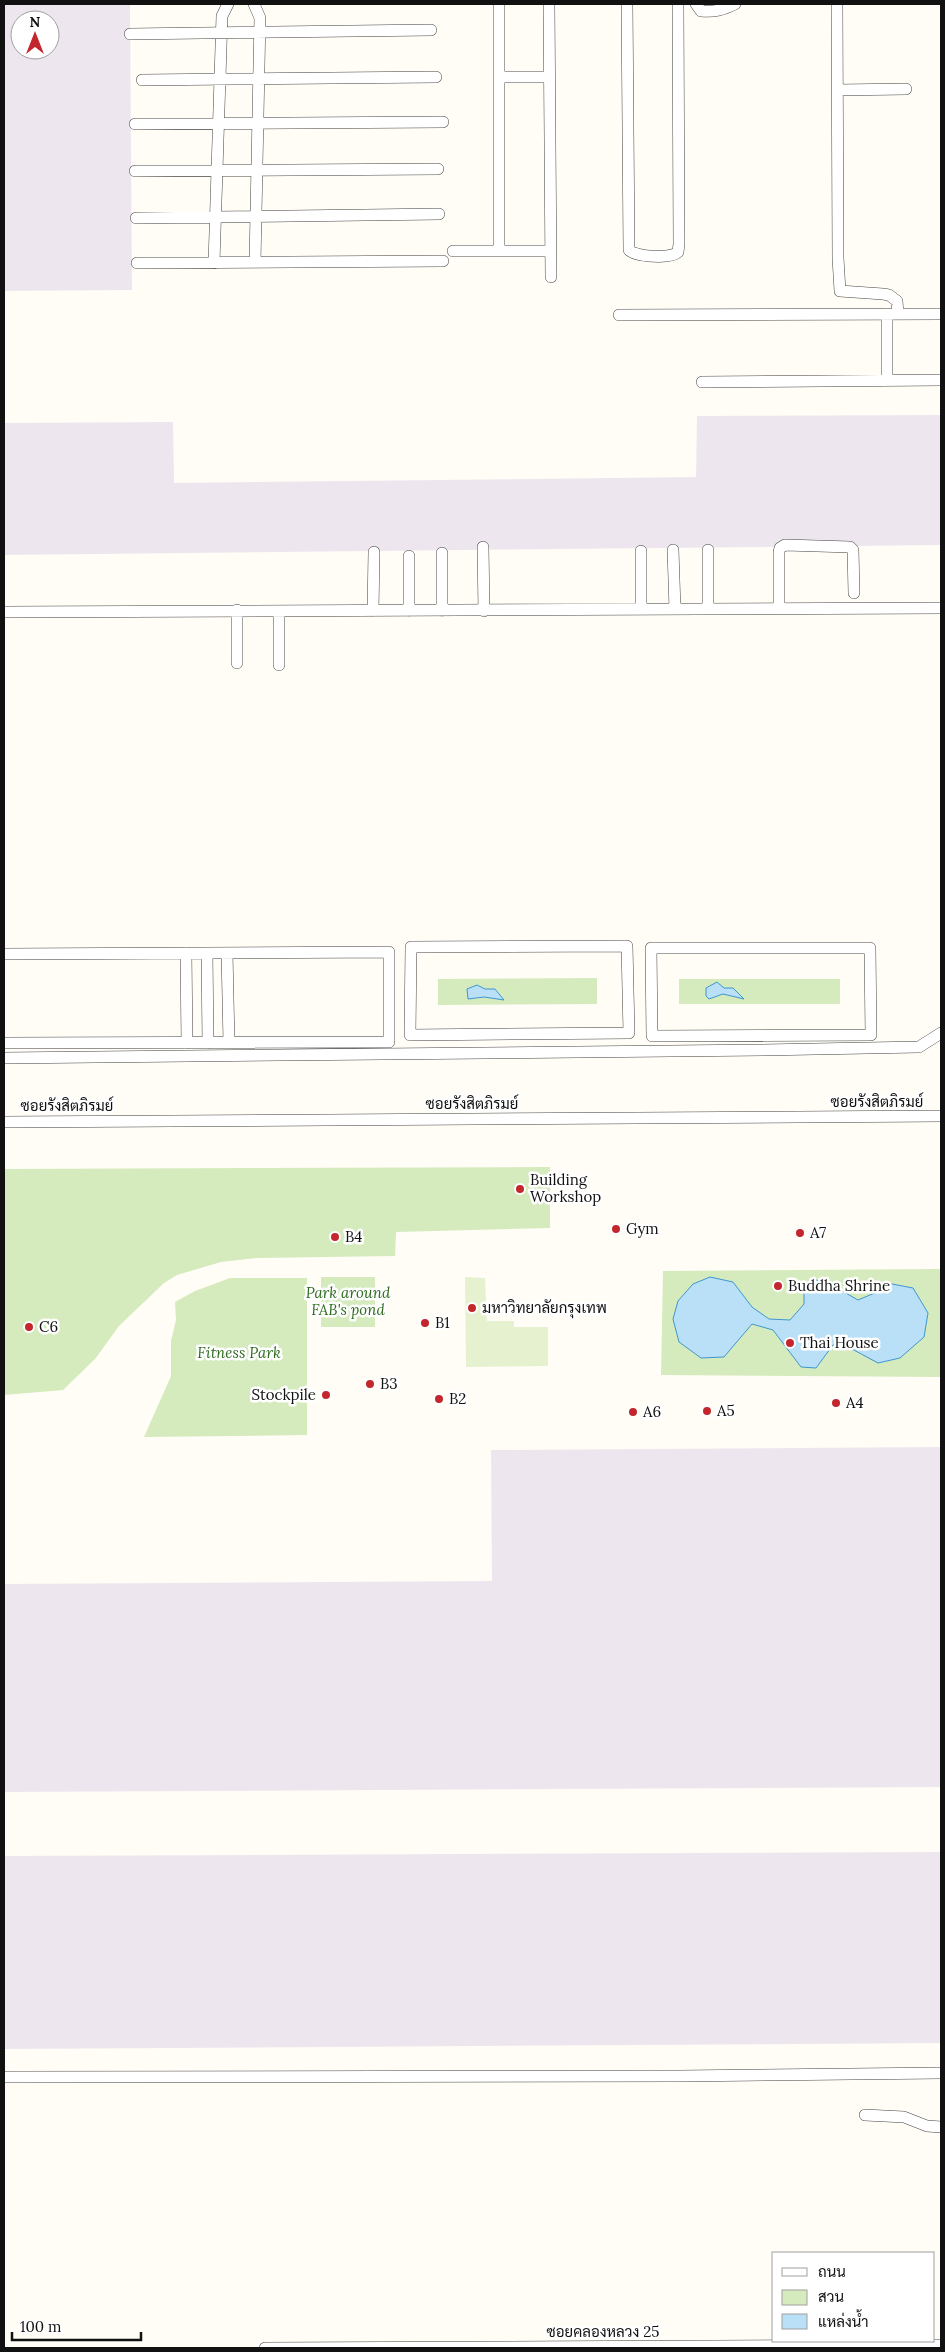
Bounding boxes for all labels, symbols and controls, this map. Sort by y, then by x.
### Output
north arrow [10,10,60,60]
text: N [30,13,41,31]
street label: ซอยรังสิตภิรมย์ [831,1092,923,1111]
street label: ซอยรังสิตภิรมย์ [426,1094,518,1113]
street label: ซอยรังสิตภิรมย์ [21,1096,113,1115]
place label: Building Workshop [530,1170,601,1206]
marker: Building Workshop [514,1183,526,1195]
place label: Gym [626,1219,659,1238]
marker: Gym [610,1223,622,1235]
place label: A7 [809,1223,826,1242]
place label: B4 [345,1227,362,1246]
marker: A7 [794,1227,806,1239]
marker: B4 [329,1231,341,1243]
place label: Buddha Shrine [788,1276,890,1295]
marker: Buddha Shrine [772,1280,784,1292]
park label: Park around FAB's pond [306,1283,391,1319]
place label: มหาวิทยาลัยกรุงเทพ [482,1298,607,1319]
marker: มหาวิทยาลัยกรุงเทพ [466,1302,478,1314]
place label: B1 [435,1313,450,1332]
place label: C6 [39,1317,58,1336]
marker: B1 [419,1317,431,1329]
marker: C6 [23,1321,35,1333]
place label: Thai House [800,1333,879,1352]
marker: Thai House [784,1337,796,1349]
park label: Fitness Park [197,1343,281,1362]
place label: B3 [380,1374,398,1393]
marker: B3 [364,1378,376,1390]
place label: Stockpile [252,1385,316,1404]
marker: Stockpile [320,1389,332,1401]
place label: B2 [449,1389,466,1408]
marker: B2 [433,1393,445,1405]
place label: A4 [845,1393,864,1412]
marker: A4 [830,1397,842,1409]
place label: A5 [716,1401,735,1420]
place label: A6 [642,1402,661,1421]
marker: A5 [701,1405,713,1417]
marker: A6 [627,1406,639,1418]
legend [772,2252,935,2342]
text: ถนน [818,2262,846,2281]
text: สวน [818,2287,844,2306]
text: แหล่งน้ำ [818,2309,869,2331]
scale bar [12,2310,141,2342]
text: 100 m [20,2317,61,2336]
street label: ซอยคลองหลวง 25 [547,2322,659,2341]

